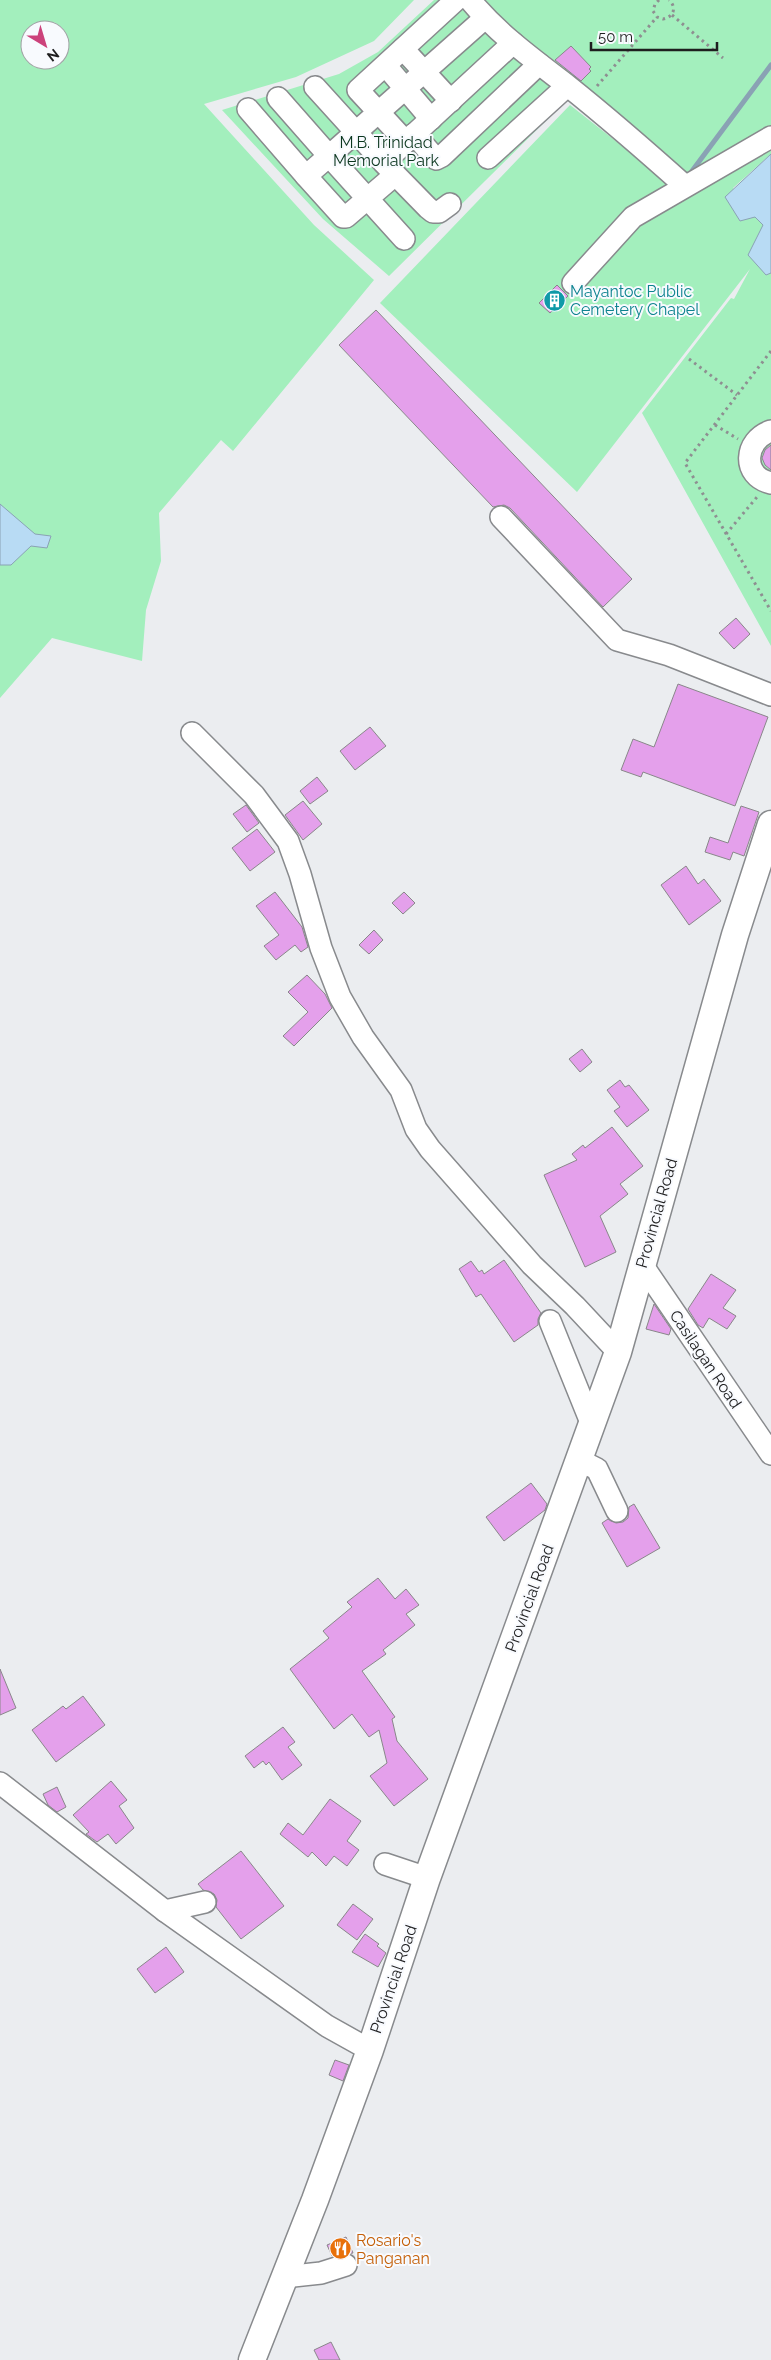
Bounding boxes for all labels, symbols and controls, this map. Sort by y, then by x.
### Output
north arrow [20,20,70,70]
scale bar [591,20,717,52]
text: 50 m [598,28,633,46]
text: N [44,46,62,65]
park label: M.B. Trinidad Memorial Park [333,133,439,170]
place label: Mayantoc Public Cemetery Chapel [570,282,700,319]
building icon: Mayantoc Public Cemetery Chapel [542,288,566,312]
street label: Provincial Road [632,1156,681,1270]
street label: Casilagan Road [666,1307,745,1412]
street label: Provincial Road [501,1542,558,1655]
street label: Provincial Road [366,1923,421,2036]
place label: Rosario's Panganan [356,2231,430,2268]
restaurant icon: Rosario's Panganan [328,2237,352,2261]

